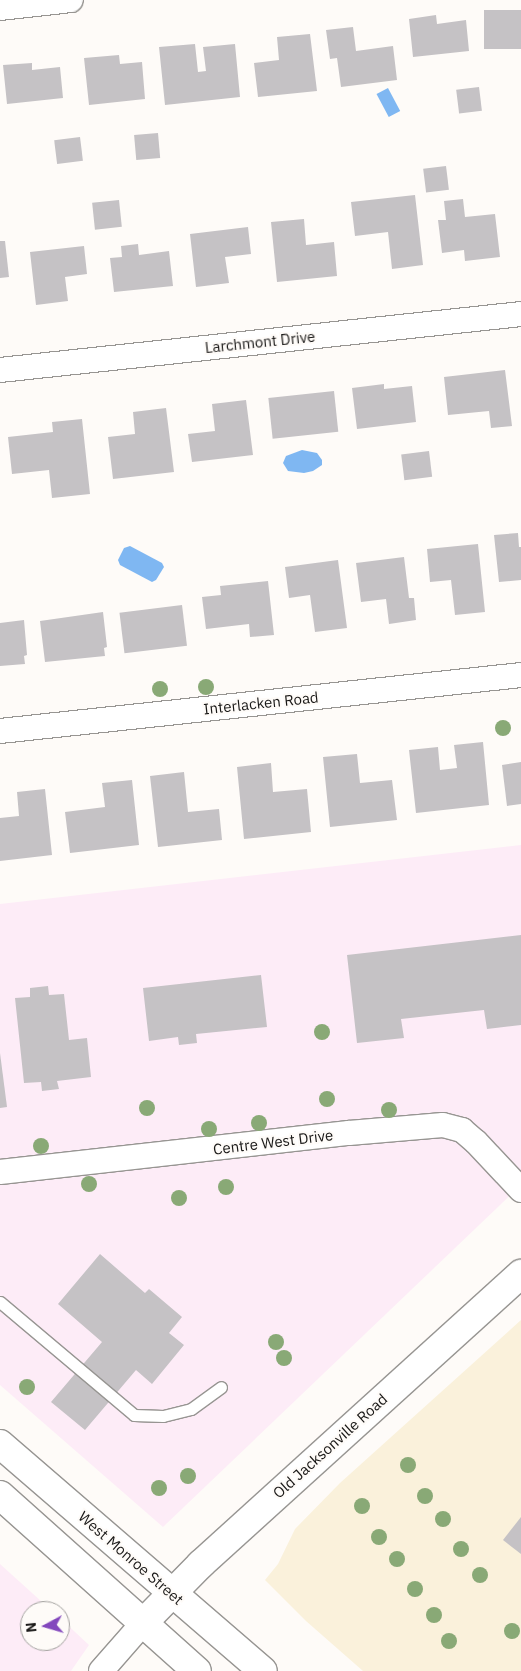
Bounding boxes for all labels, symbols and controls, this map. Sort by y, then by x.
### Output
street label: Larchmont Drive [204,327,316,357]
street label: Interlacken Road [203,688,319,718]
street label: Centre West Drive [212,1126,334,1158]
street label: Old Jacksonville Road [269,1390,391,1502]
street label: West Monroe Street [75,1508,187,1608]
north arrow [20,1601,70,1651]
text: N [22,1621,41,1633]

